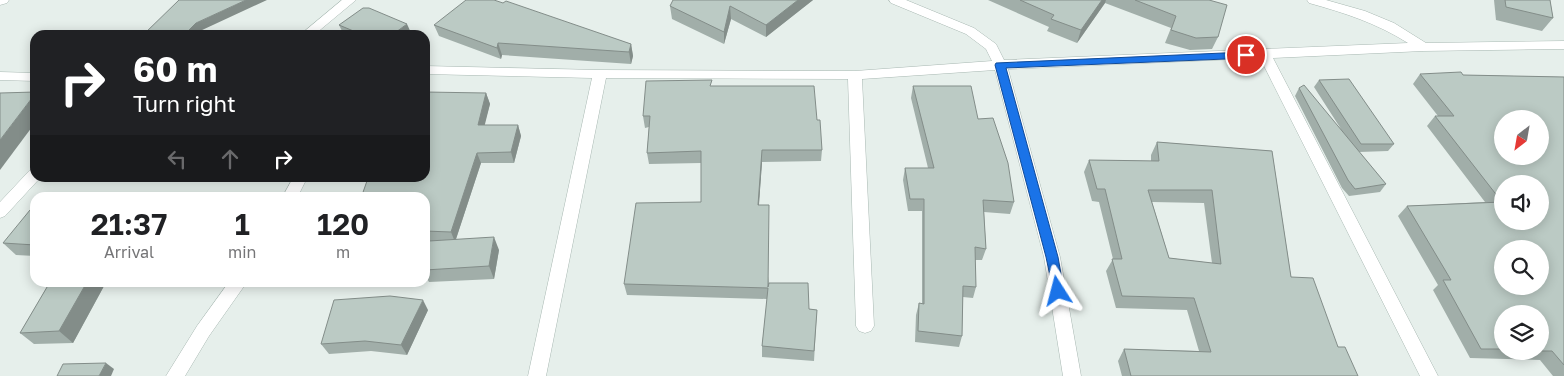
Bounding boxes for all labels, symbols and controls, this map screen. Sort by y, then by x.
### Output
pin [1225,34,1267,76]
icon: arrive [1232,41,1260,69]
text: 60 m [133,48,217,90]
icon: right [50,50,115,115]
text: Turn right [133,90,236,117]
north arrow [1494,110,1549,165]
map controls [1494,110,1549,360]
icon: left [163,145,191,173]
icon: ahead [216,145,244,173]
icon: right [269,145,297,173]
button: sound [1494,175,1549,230]
text: 21:37 [91,206,167,242]
text: 1 [235,206,250,242]
text: 120 [317,206,369,242]
button: search [1494,240,1549,295]
text: Arrival [104,242,154,262]
text: min [228,242,256,262]
text: m [336,242,350,262]
position arrow [1031,264,1083,316]
button: layers [1494,305,1549,360]

